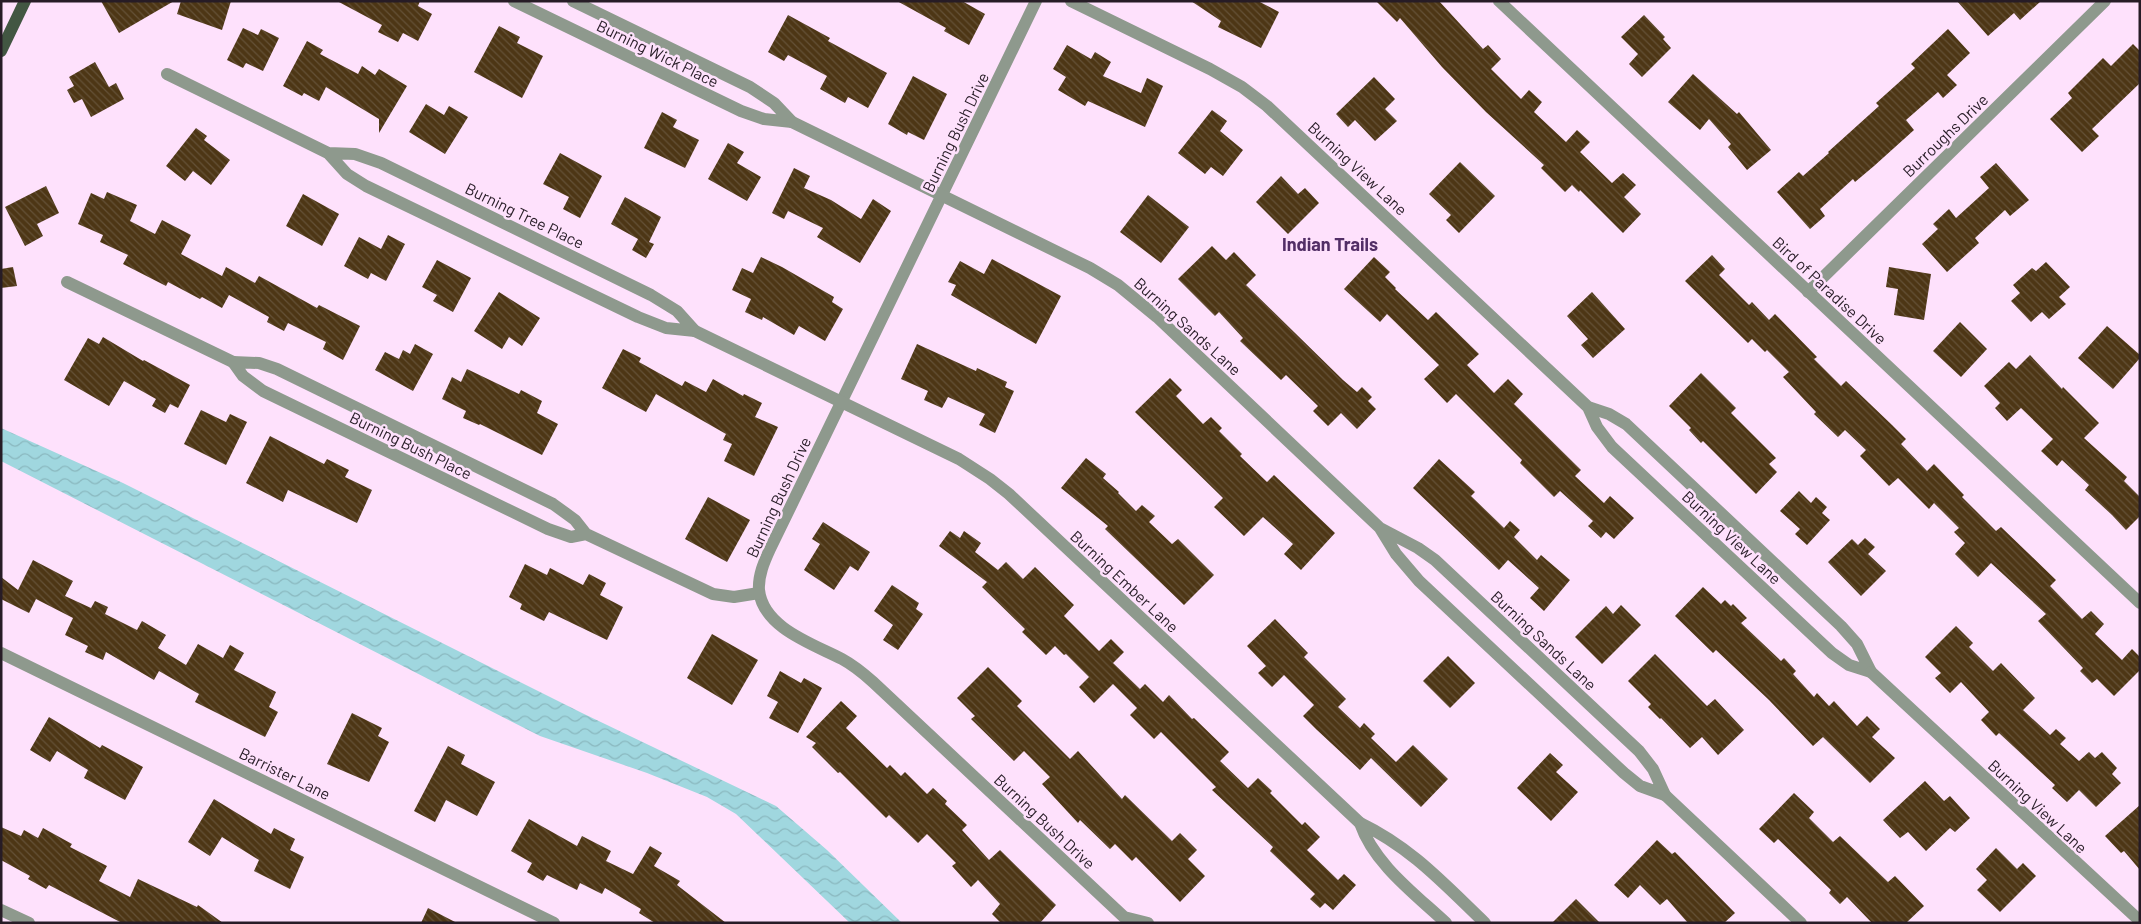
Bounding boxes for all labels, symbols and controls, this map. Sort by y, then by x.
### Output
street label: Burning Wick Place [594,15,722,91]
street label: Burning Bush Drive [918,69,992,195]
street label: Burroughs Drive [1898,90,1992,180]
street label: Burning View Lane [1305,117,1411,219]
street label: Burning Tree Place [463,178,587,252]
street label: Bird of Paradise Drive [1769,232,1891,348]
district label: Indian Trails [1282,233,1378,255]
street label: Burning Sands Lane [1131,273,1245,379]
street label: Burning Bush Place [347,407,475,483]
street label: Burning Bush Drive [742,434,814,560]
street label: Burning View Lane [1679,486,1785,588]
street label: Burning Ember Lane [1067,526,1183,636]
street label: Burning Sands Lane [1487,586,1601,694]
street label: Barrister Lane [236,743,334,803]
street label: Burning View Lane [1985,755,2091,857]
street label: Burning Bush Drive [991,769,1099,873]

